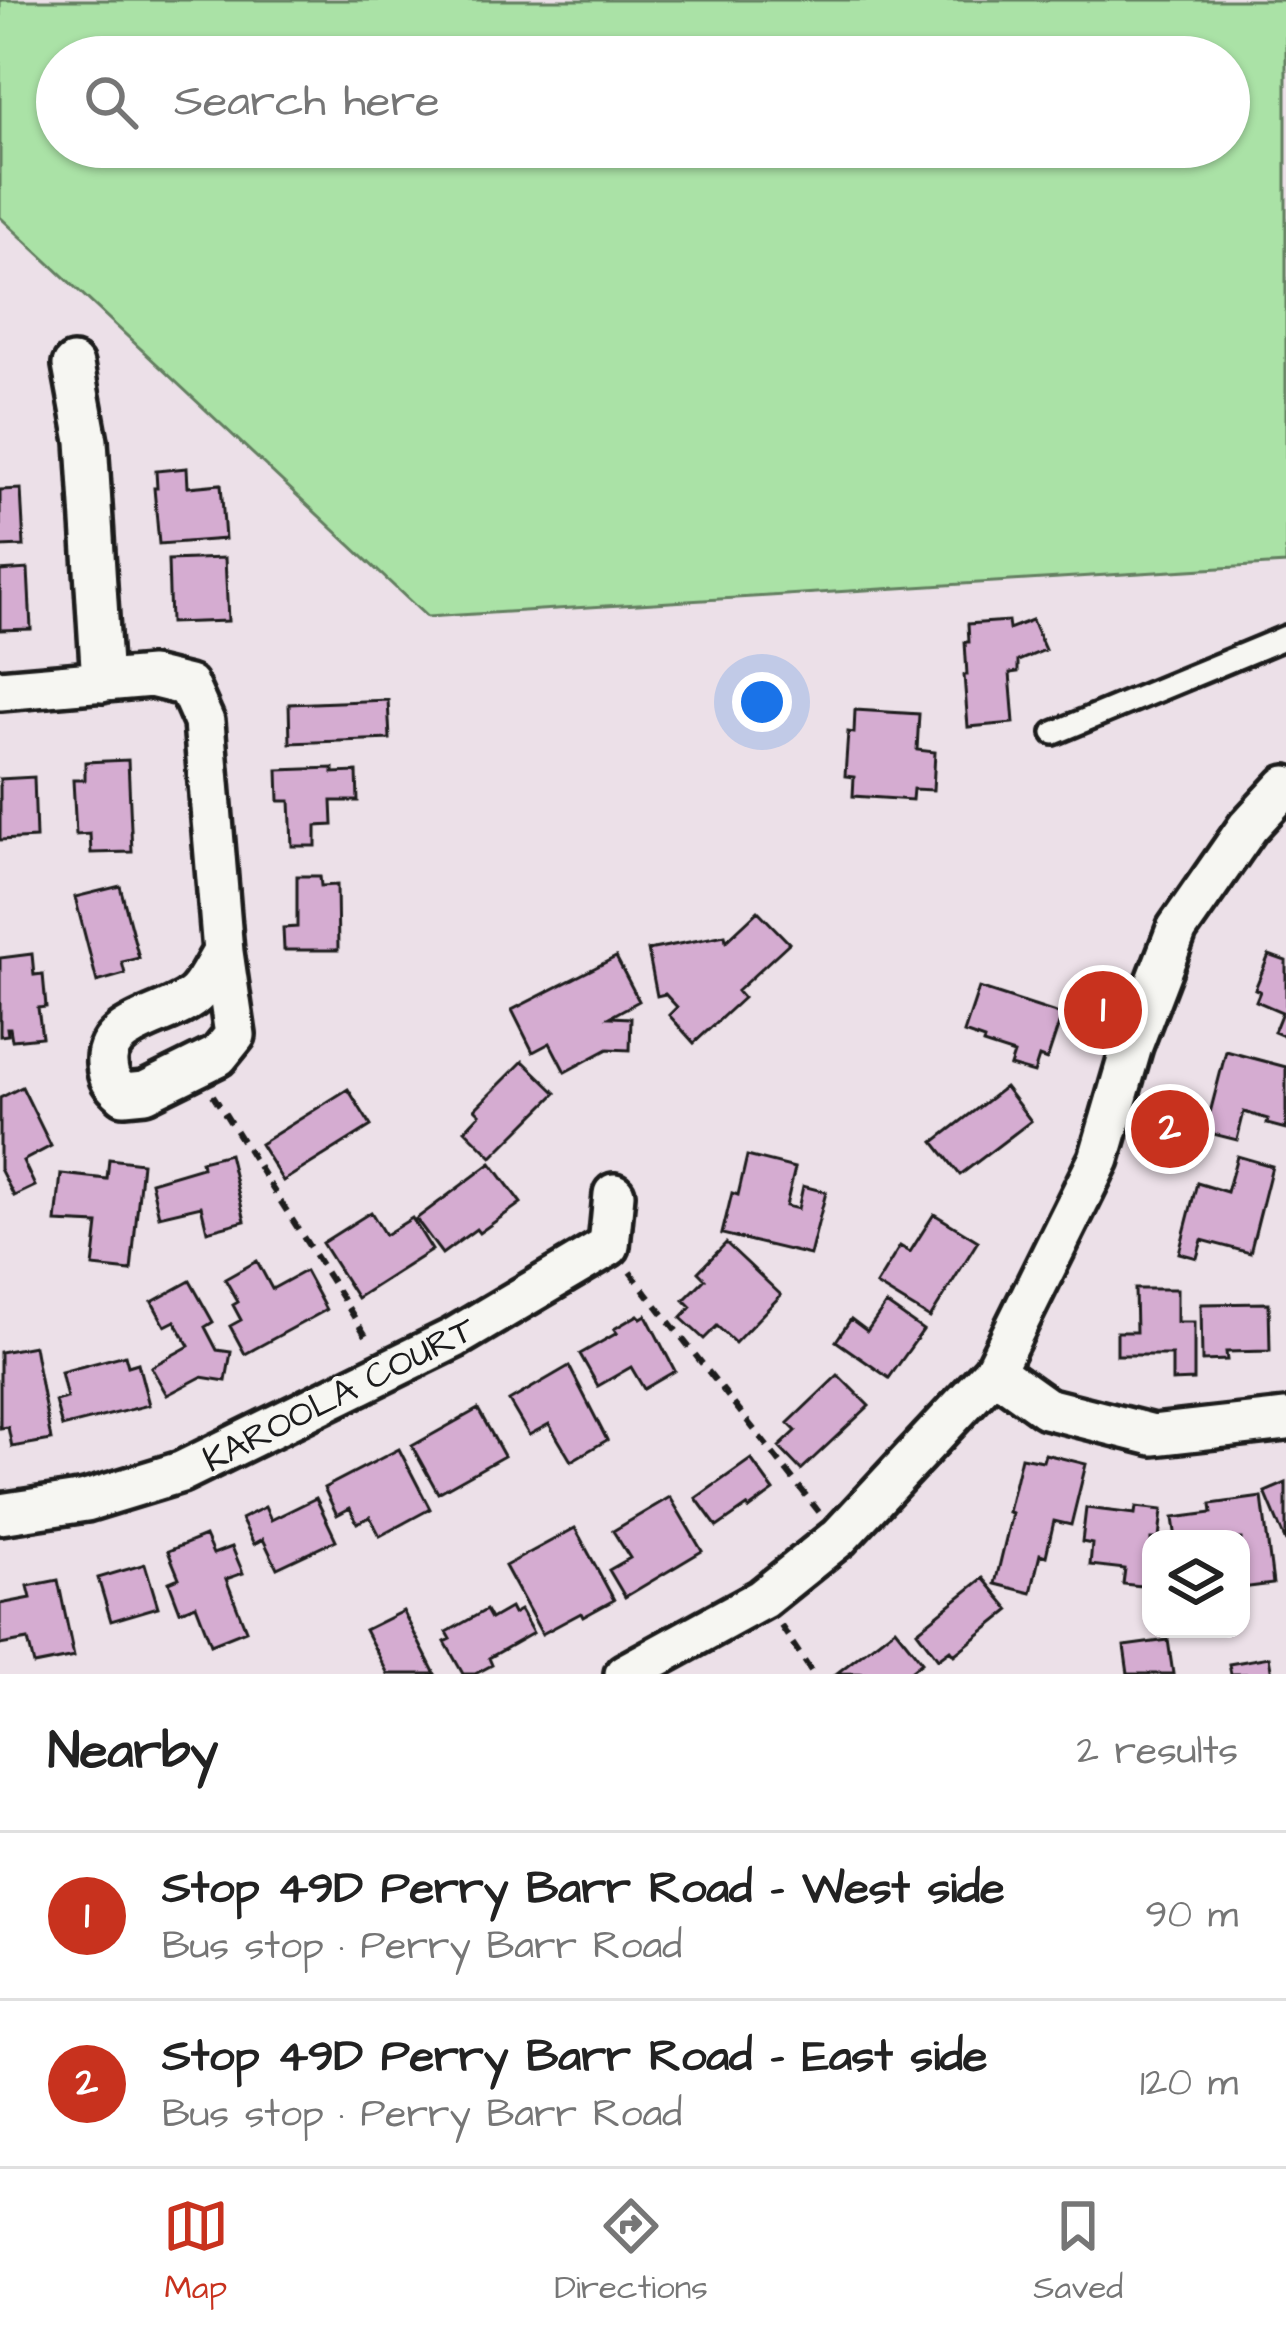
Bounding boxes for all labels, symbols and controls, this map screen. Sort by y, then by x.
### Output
search box [36,36,1250,168]
icon: search [78,69,144,135]
text: Search here [174,71,440,133]
your location [732,672,792,732]
pin: 1 [1064,965,1142,1055]
pin: 2 [1131,1084,1209,1174]
street label: KAROOLA COURT [194,1304,484,1486]
map controls [1142,1530,1250,1638]
button: layers [1142,1530,1250,1638]
text: Nearby [48,1717,218,1788]
text: 2 results [1077,1725,1238,1779]
text: Stop 49D Perry Barr Road - West side [162,1858,1005,1920]
text: 1 [85,1889,90,1943]
text: 90 m [1145,1889,1238,1943]
text: Bus stop · Perry Barr Road [162,1920,682,1974]
text: Stop 49D Perry Barr Road - East side [162,2026,987,2088]
text: 2 [76,2057,98,2111]
text: 120 m [1140,2057,1238,2111]
text: Bus stop · Perry Barr Road [162,2088,682,2142]
tab: Map [163,2193,229,2311]
tab: Directions [554,2193,708,2311]
tab: Saved [1033,2193,1123,2311]

